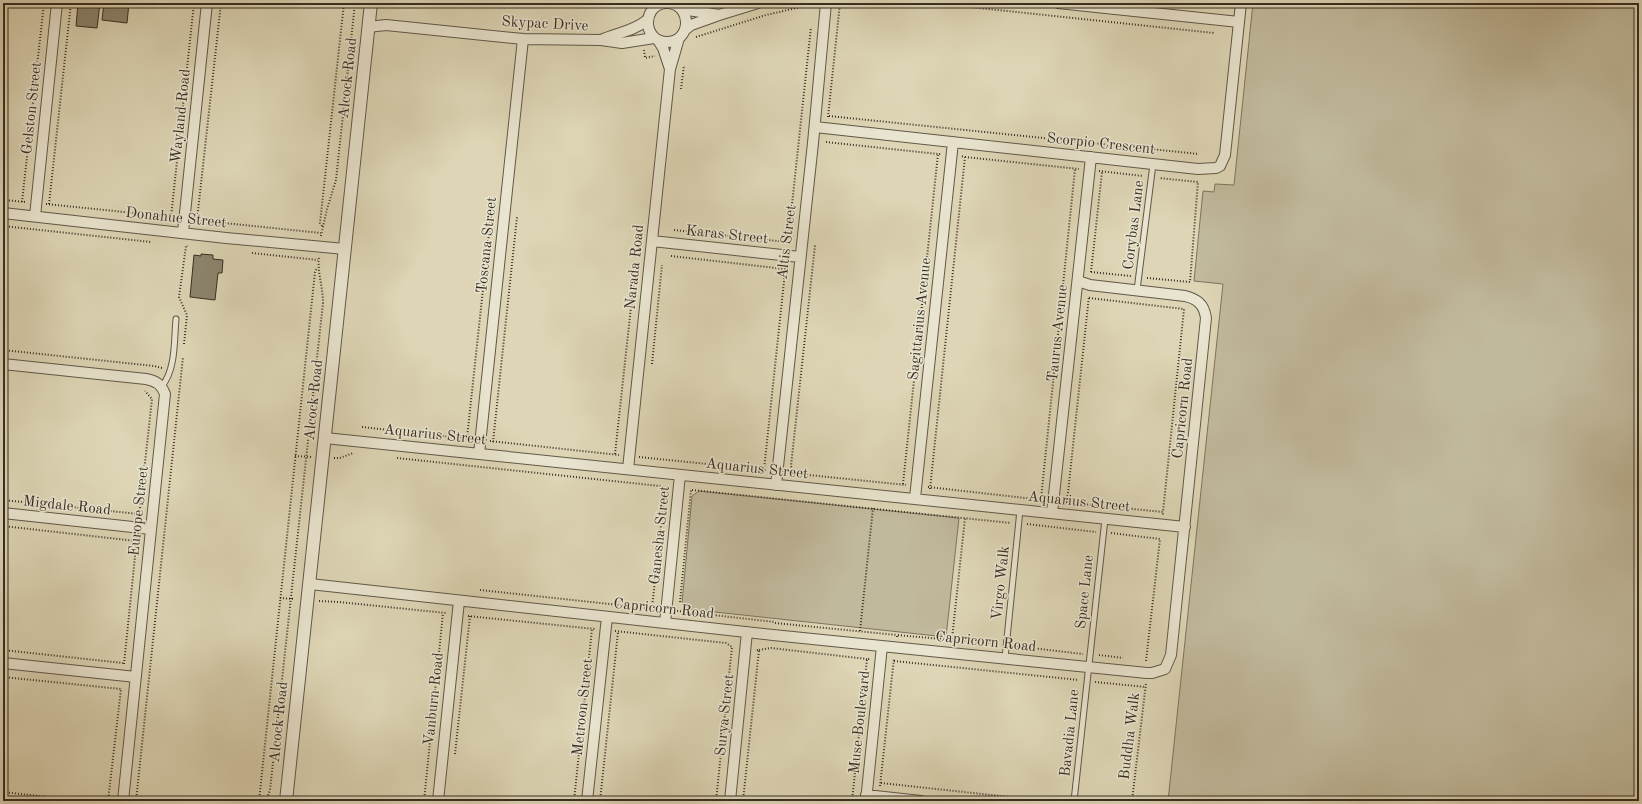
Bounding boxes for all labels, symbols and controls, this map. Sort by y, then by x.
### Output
street label: Skypac Drive [501,15,589,34]
street label: Alcock Road [337,37,360,119]
street label: Gelston Street [20,61,45,155]
street label: Wayland Road [169,68,194,164]
street label: Scorpio Crescent [1046,131,1156,158]
street label: Corybas Lane [1122,180,1147,271]
street label: Toscana Street [475,196,500,294]
street label: Altis Street [775,204,800,280]
street label: Donahue Street [125,206,227,231]
street label: Narada Road [624,224,647,310]
street label: Karas Street [685,224,769,247]
street label: Sagittarius Avenue [907,257,934,381]
street label: Taurus Avenue [1046,284,1071,383]
street label: Capricorn Road [1171,357,1196,459]
street label: Alcock Road [303,359,326,441]
street label: Aquarius Street [383,423,487,448]
street label: Aquarius Street [705,457,809,482]
street label: Europe Street [127,465,152,557]
street label: Ganesha Street [648,485,673,585]
street label: Aquarius Street [1027,490,1131,515]
street label: Migdale Road [22,494,112,519]
street label: Virgo Walk [990,545,1013,621]
street label: Space Lane [1074,554,1097,630]
street label: Capricorn Road [613,597,715,622]
street label: Capricorn Road [935,630,1037,655]
street label: Vanburn Road [422,652,447,746]
street label: Metroon Street [571,658,596,757]
street label: Muse Boulevard [848,670,873,775]
street label: Surya Street [714,673,737,757]
street label: Alcock Road [268,681,291,763]
street label: Bavadia Lane [1058,688,1083,778]
street label: Buddha Walk [1118,691,1143,781]

